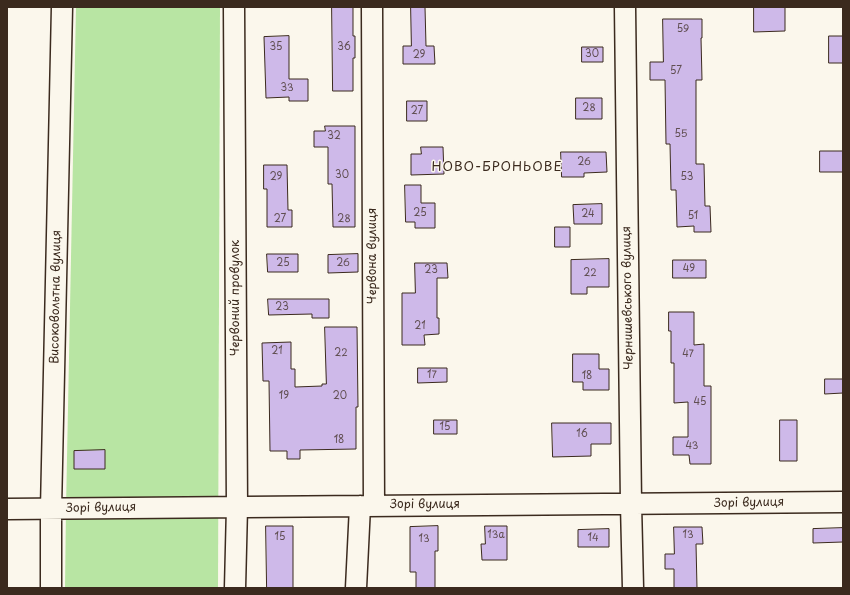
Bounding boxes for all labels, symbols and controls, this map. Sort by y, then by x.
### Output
house number: 59 [677,23,689,35]
house number: 35 [270,41,282,53]
house number: 36 [337,41,351,53]
house number: 30 [585,48,599,60]
house number: 29 [413,49,425,61]
house number: 57 [670,65,682,77]
house number: 33 [280,82,294,94]
house number: 28 [582,102,596,114]
house number: 27 [411,105,423,117]
house number: 55 [675,128,687,140]
house number: 32 [327,130,341,142]
house number: 26 [577,156,591,168]
district label: НОВО-БРОНЬОВЕ [432,159,562,175]
house number: 30 [335,169,349,181]
house number: 29 [270,171,282,183]
house number: 53 [681,171,693,183]
house number: 25 [413,207,427,219]
street label: Червона вулиця [366,208,380,304]
house number: 24 [581,208,595,220]
house number: 51 [688,210,698,222]
house number: 27 [274,213,286,225]
house number: 28 [337,213,351,225]
street label: Чернишевського вулиця [620,226,636,370]
street label: Високовольтна вулиця [48,230,64,364]
street label: Червоний провулок [229,240,243,356]
house number: 25 [276,257,290,269]
house number: 26 [336,257,350,269]
house number: 49 [683,263,695,275]
house number: 23 [424,264,438,276]
house number: 22 [583,267,597,279]
house number: 23 [275,301,289,313]
house number: 21 [414,320,426,332]
house number: 21 [271,345,283,357]
house number: 22 [334,347,348,359]
house number: 47 [682,348,694,360]
house number: 17 [427,369,437,381]
house number: 18 [582,370,592,382]
house number: 19 [279,390,289,402]
house number: 20 [333,390,347,402]
house number: 45 [694,396,706,408]
house number: 15 [440,421,450,433]
house number: 16 [576,428,588,440]
house number: 18 [334,434,344,446]
house number: 43 [686,440,698,452]
street label: Зорі вулиця [714,495,784,511]
street label: Зорі вулиця [390,498,460,512]
street label: Зорі вулиця [66,500,136,516]
house number: 13а [487,529,505,541]
house number: 13 [682,529,694,541]
house number: 15 [275,531,285,543]
house number: 14 [587,532,599,544]
house number: 13 [418,533,430,545]

